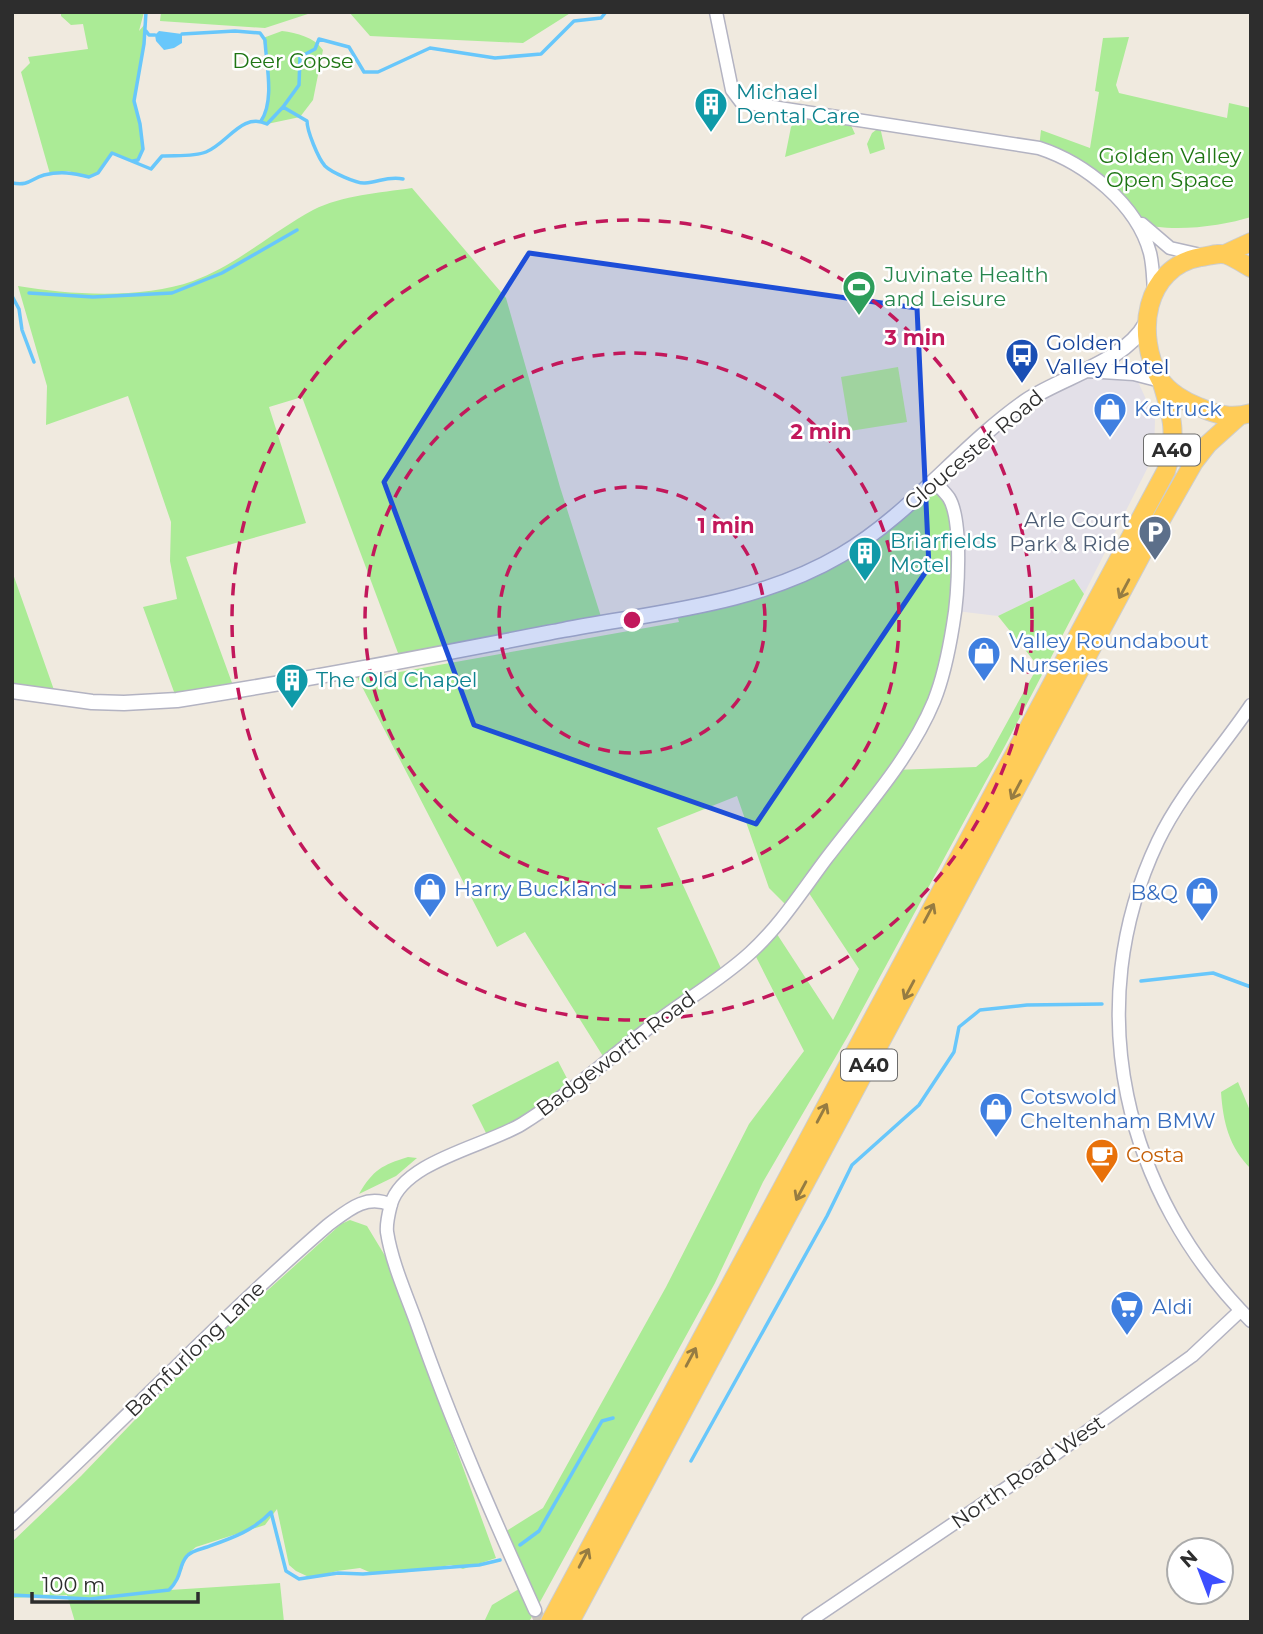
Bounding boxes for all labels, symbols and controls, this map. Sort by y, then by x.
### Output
park label: Deer Copse [232,48,354,73]
place label: Michael Dental Care [736,79,860,128]
building icon: Michael Dental Care [692,85,730,134]
park label: Golden Valley Open Space [1099,143,1242,192]
place label: Juvinate Health and Leisure [883,262,1049,311]
sports icon: Juvinate Health and Leisure [840,268,878,317]
text: 3 min [883,325,946,350]
place label: Golden Valley Hotel [1046,330,1169,379]
bus stop icon: Golden Valley Hotel [1003,336,1041,385]
street label: Gloucester Road [899,384,1048,515]
shop icon: Keltruck [1091,390,1129,439]
place label: Keltruck [1134,396,1222,421]
text: 2 min [790,419,852,444]
road number: A40 [1144,435,1200,466]
place label: Arle Court Park & Ride [1009,507,1130,556]
text: 1 min [697,513,755,538]
parking icon: Arle Court Park & Ride [1136,513,1174,562]
place label: Briarfields Motel [890,528,996,577]
building icon: Briarfields Motel [846,534,884,583]
one-way arrow [1116,578,1130,599]
centre of rings [620,608,644,632]
place label: Valley Roundabout Nurseries [1009,628,1209,677]
shop icon: Valley Roundabout Nurseries [965,634,1003,683]
building icon: The Old Chapel [273,661,311,710]
place label: The Old Chapel [316,667,478,692]
one-way arrow [1009,779,1023,799]
shop icon: Harry Buckland [411,870,449,919]
shop icon: B&Q [1183,874,1221,923]
place label: Harry Buckland [454,876,618,901]
place label: B&Q [1130,880,1178,905]
one-way arrow [923,903,936,924]
one-way arrow [901,979,915,1000]
street label: Badgeworth Road [531,986,700,1122]
road number: A40 [841,1050,897,1080]
place label: Cotswold Cheltenham BMW [1020,1084,1216,1133]
shop icon: Cotswold Cheltenham BMW [977,1090,1015,1139]
one-way arrow [815,1104,829,1124]
cafe icon: Costa [1083,1136,1121,1185]
place label: Costa [1126,1142,1184,1167]
one-way arrow [794,1180,808,1200]
street label: Bamfurlong Lane [120,1276,270,1422]
supermarket icon: Aldi [1108,1288,1146,1337]
place label: Aldi [1152,1294,1193,1319]
one-way arrow [685,1347,698,1368]
street label: North Road West [946,1409,1109,1534]
north arrow [1165,1536,1235,1606]
text: N [1176,1545,1202,1572]
one-way arrow [578,1548,591,1569]
scale bar [32,1560,198,1604]
text: 100 m [42,1572,105,1597]

